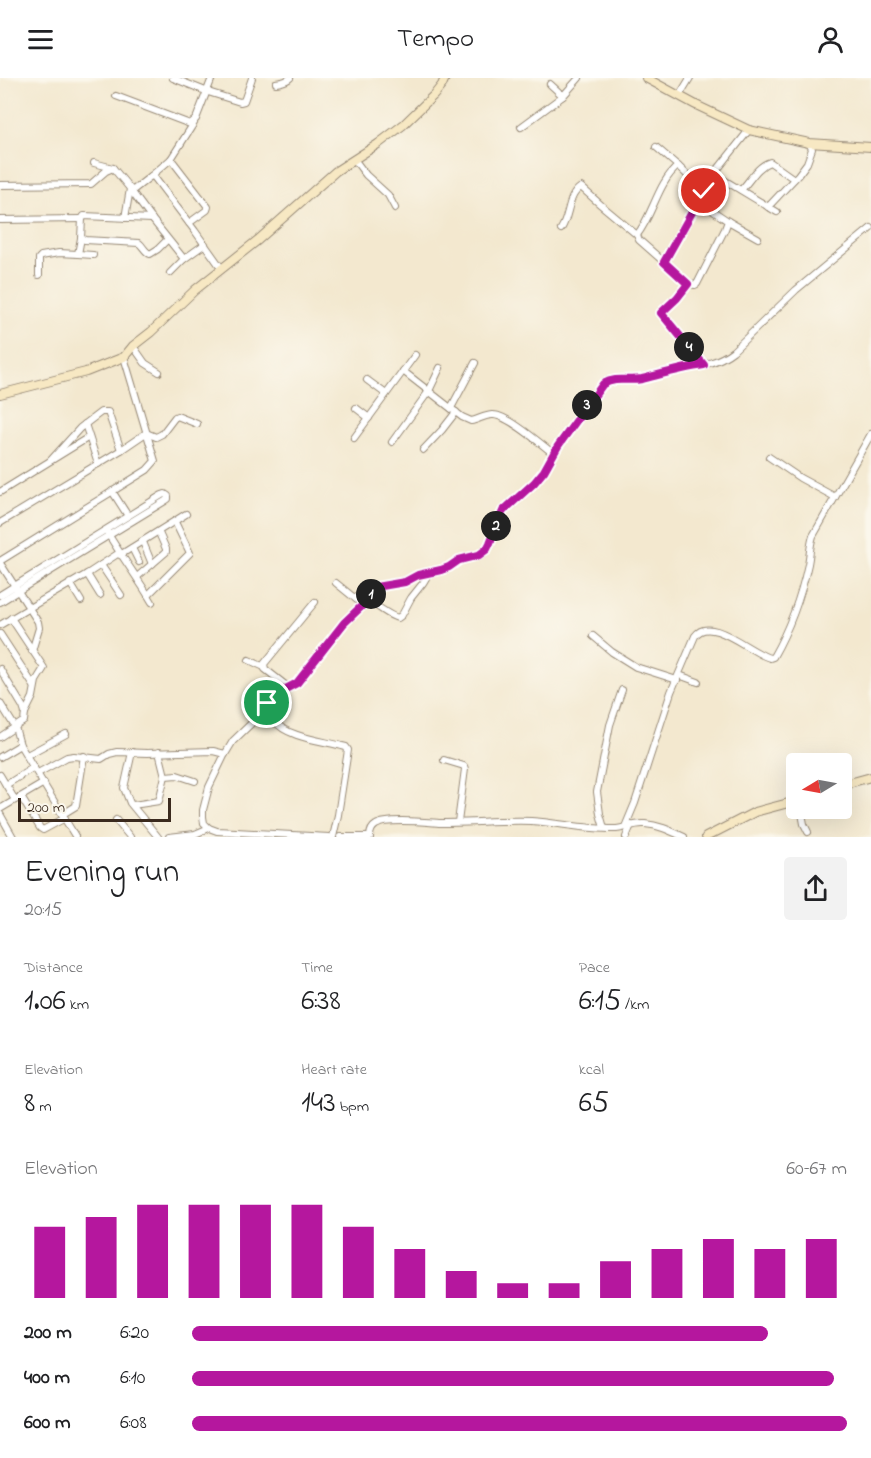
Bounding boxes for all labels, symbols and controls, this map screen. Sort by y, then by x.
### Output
text: Tempo [397,20,474,59]
icon: menu [24,23,57,56]
icon: person [814,23,847,56]
pin [678,165,729,216]
icon: check [687,174,720,207]
pin: 4 [674,332,704,362]
text: 4 [686,335,692,359]
pin: 3 [572,390,602,420]
text: 3 [584,393,590,417]
pin: 2 [481,511,511,541]
text: 2 [492,514,500,538]
pin: 1 [356,579,386,609]
text: 1 [368,582,374,606]
pin [241,677,292,728]
icon: arrive [250,686,283,719]
north arrow [786,753,852,819]
map controls [786,753,852,819]
scale bar [18,795,171,822]
text: 200 m [27,796,65,820]
text: Evening run [24,849,179,897]
button: share [784,857,847,920]
text: 20:15 [24,896,62,925]
text: Distance [24,956,83,980]
text: Time [301,956,333,980]
text: Pace [579,956,610,980]
text: 1.06 [24,980,66,1024]
text: 6:38 [301,980,341,1024]
text: 6:15 [579,980,621,1024]
text: km [66,993,89,1017]
text: /km [621,993,650,1017]
text: Elevation [24,1058,83,1082]
text: Heart rate [301,1058,367,1082]
text: kcal [579,1058,604,1082]
text: 8 [24,1082,35,1126]
text: 143 [301,1082,336,1126]
text: 65 [579,1082,609,1126]
text: m [35,1095,52,1119]
text: bpm [336,1095,369,1119]
text: Elevation [24,1155,98,1184]
text: 60–67 m [786,1155,847,1184]
text: 200 m [24,1319,72,1348]
text: 6:20 [120,1319,149,1348]
text: 400 m [24,1364,70,1393]
text: 6:10 [120,1364,146,1393]
text: 600 m [24,1409,71,1438]
text: 6:08 [120,1409,147,1438]

